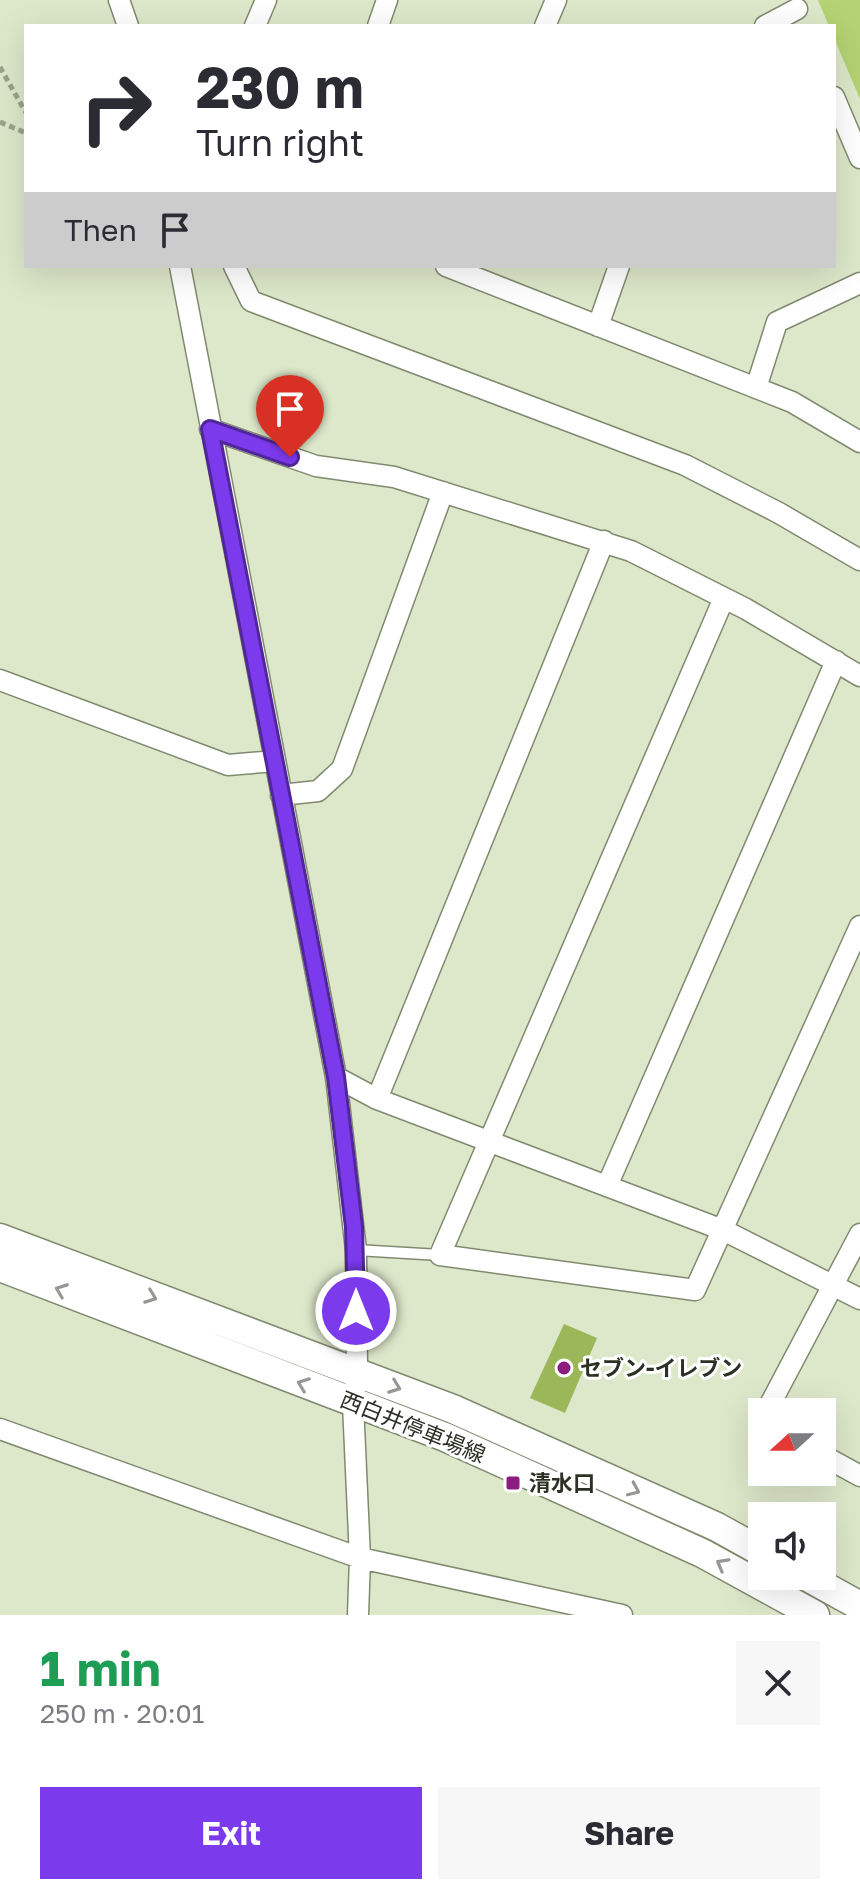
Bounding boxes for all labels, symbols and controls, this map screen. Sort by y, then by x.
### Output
text: 230 m [196,53,364,120]
icon: right [64,56,168,160]
text: Turn right [196,121,364,164]
icon: arrive [153,208,197,252]
text: Then [64,212,137,248]
pin [256,375,324,457]
icon: arrive [268,387,312,431]
position arrow [314,1269,398,1353]
one-way arrow [55,1283,69,1300]
one-way arrow [143,1287,157,1304]
place label: セブン-イレブン [580,1354,742,1381]
marker: セブン-イレブン [555,1359,573,1377]
one-way arrow [297,1377,311,1394]
one-way arrow [387,1377,401,1394]
street label: 西白井停車場線 [337,1385,490,1468]
north arrow [748,1398,836,1486]
map controls [748,1398,836,1590]
place label: 清水口 [529,1469,595,1496]
marker: 清水口 [504,1474,522,1492]
one-way arrow [625,1480,640,1496]
button: sound [748,1502,836,1590]
one-way arrow [715,1559,730,1574]
text: 1 min [40,1639,161,1697]
button: close [736,1641,820,1725]
text: 250 m · 20:01 [40,1698,204,1729]
button: Exit [40,1787,422,1879]
button: Share [438,1787,820,1879]

